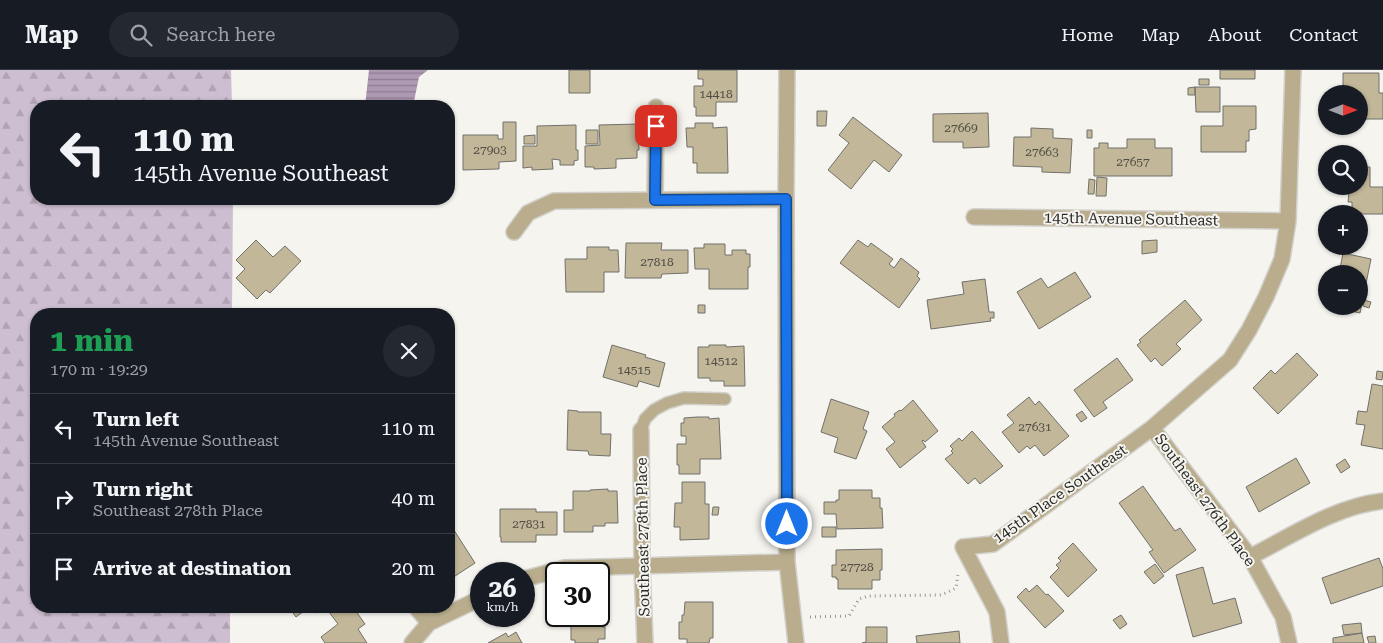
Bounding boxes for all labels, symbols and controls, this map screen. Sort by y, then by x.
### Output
search box [109,12,459,57]
text: Map [25,21,79,49]
icon: search [127,21,155,49]
text: Search here [167,23,275,46]
text: Home [1061,24,1113,45]
text: Map [1141,24,1180,45]
text: About [1208,24,1261,45]
text: Contact [1289,24,1358,45]
north arrow [1318,85,1368,135]
map controls [1318,85,1368,315]
house number: 14418 [699,87,733,101]
pin [635,105,677,147]
icon: arrive [642,112,670,140]
text: 110 m [133,119,234,160]
icon: left [50,120,115,185]
house number: 27669 [944,121,978,135]
house number: 27903 [473,143,507,157]
house number: 27663 [1025,145,1059,159]
button: search [1318,145,1368,195]
house number: 27657 [1116,155,1150,169]
text: 145th Avenue Southeast [133,161,389,186]
button: + [1318,205,1368,255]
street label: 145th Avenue Southeast [1044,208,1219,230]
house number: 27818 [640,255,674,269]
button: − [1318,265,1368,315]
text: 1 min [50,323,133,358]
button: close [383,325,435,377]
house number: 14512 [704,354,738,368]
text: 170 m · 19:29 [50,360,148,379]
house number: 14515 [617,363,651,377]
text: Turn left [93,408,179,431]
icon: left [50,415,78,443]
text: 110 m [381,417,435,440]
house number: 27631 [1018,420,1052,434]
street label: Southeast 276th Place [1151,430,1259,570]
text: 145th Avenue Southeast [93,431,279,450]
street label: 145th Place Southeast [990,441,1131,547]
street label: Southeast 278th Place [633,457,653,617]
text: Turn right [93,478,193,501]
icon: right [50,485,78,513]
text: 40 m [392,487,435,510]
position arrow [760,497,812,549]
text: Southeast 278th Place [93,501,263,520]
house number: 27831 [512,517,546,531]
icon: arrive [50,555,78,583]
text: Arrive at destination [93,557,291,580]
text: 20 m [392,557,435,580]
house number: 27728 [840,560,874,574]
speed limit sign: 30 [545,562,610,627]
text: 26 [488,574,517,603]
text: km/h [486,600,519,614]

